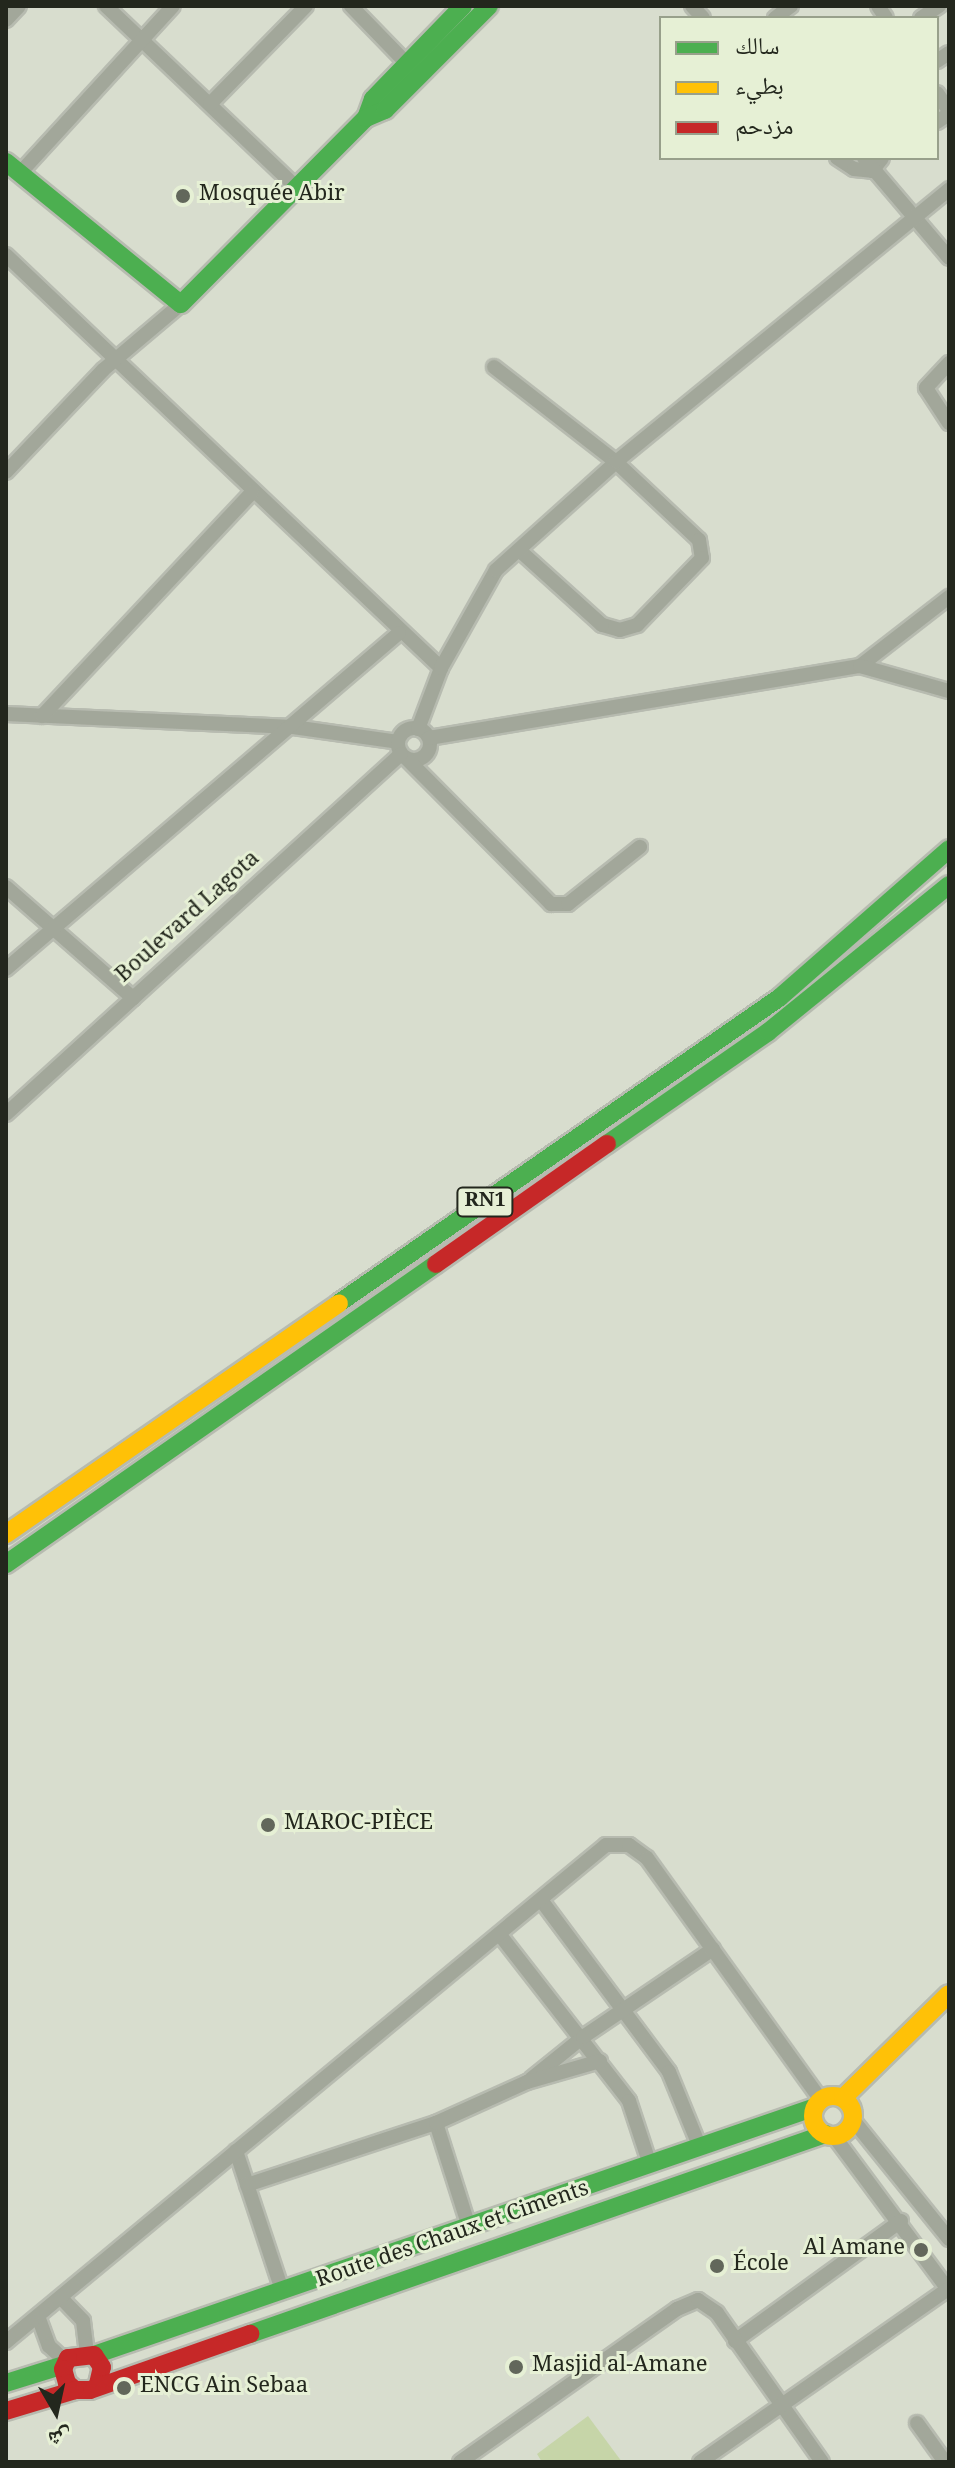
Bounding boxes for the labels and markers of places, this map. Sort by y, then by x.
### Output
place label: Mosquée Abir [199,183,345,209]
marker: Mosquée Abir [174,187,192,205]
place label: MAROC-PIÈCE [284,1812,433,1838]
marker: MAROC-PIÈCE [259,1816,277,1834]
place label: Al Amane [803,2237,905,2263]
marker: Al Amane [912,2241,930,2259]
place label: École [733,2253,789,2279]
marker: École [708,2257,726,2275]
place label: Masjid al-Amane [532,2354,708,2380]
marker: Masjid al-Amane [507,2358,525,2376]
place label: ENCG Ain Sebaa [140,2375,308,2401]
marker: ENCG Ain Sebaa [115,2379,133,2397]

